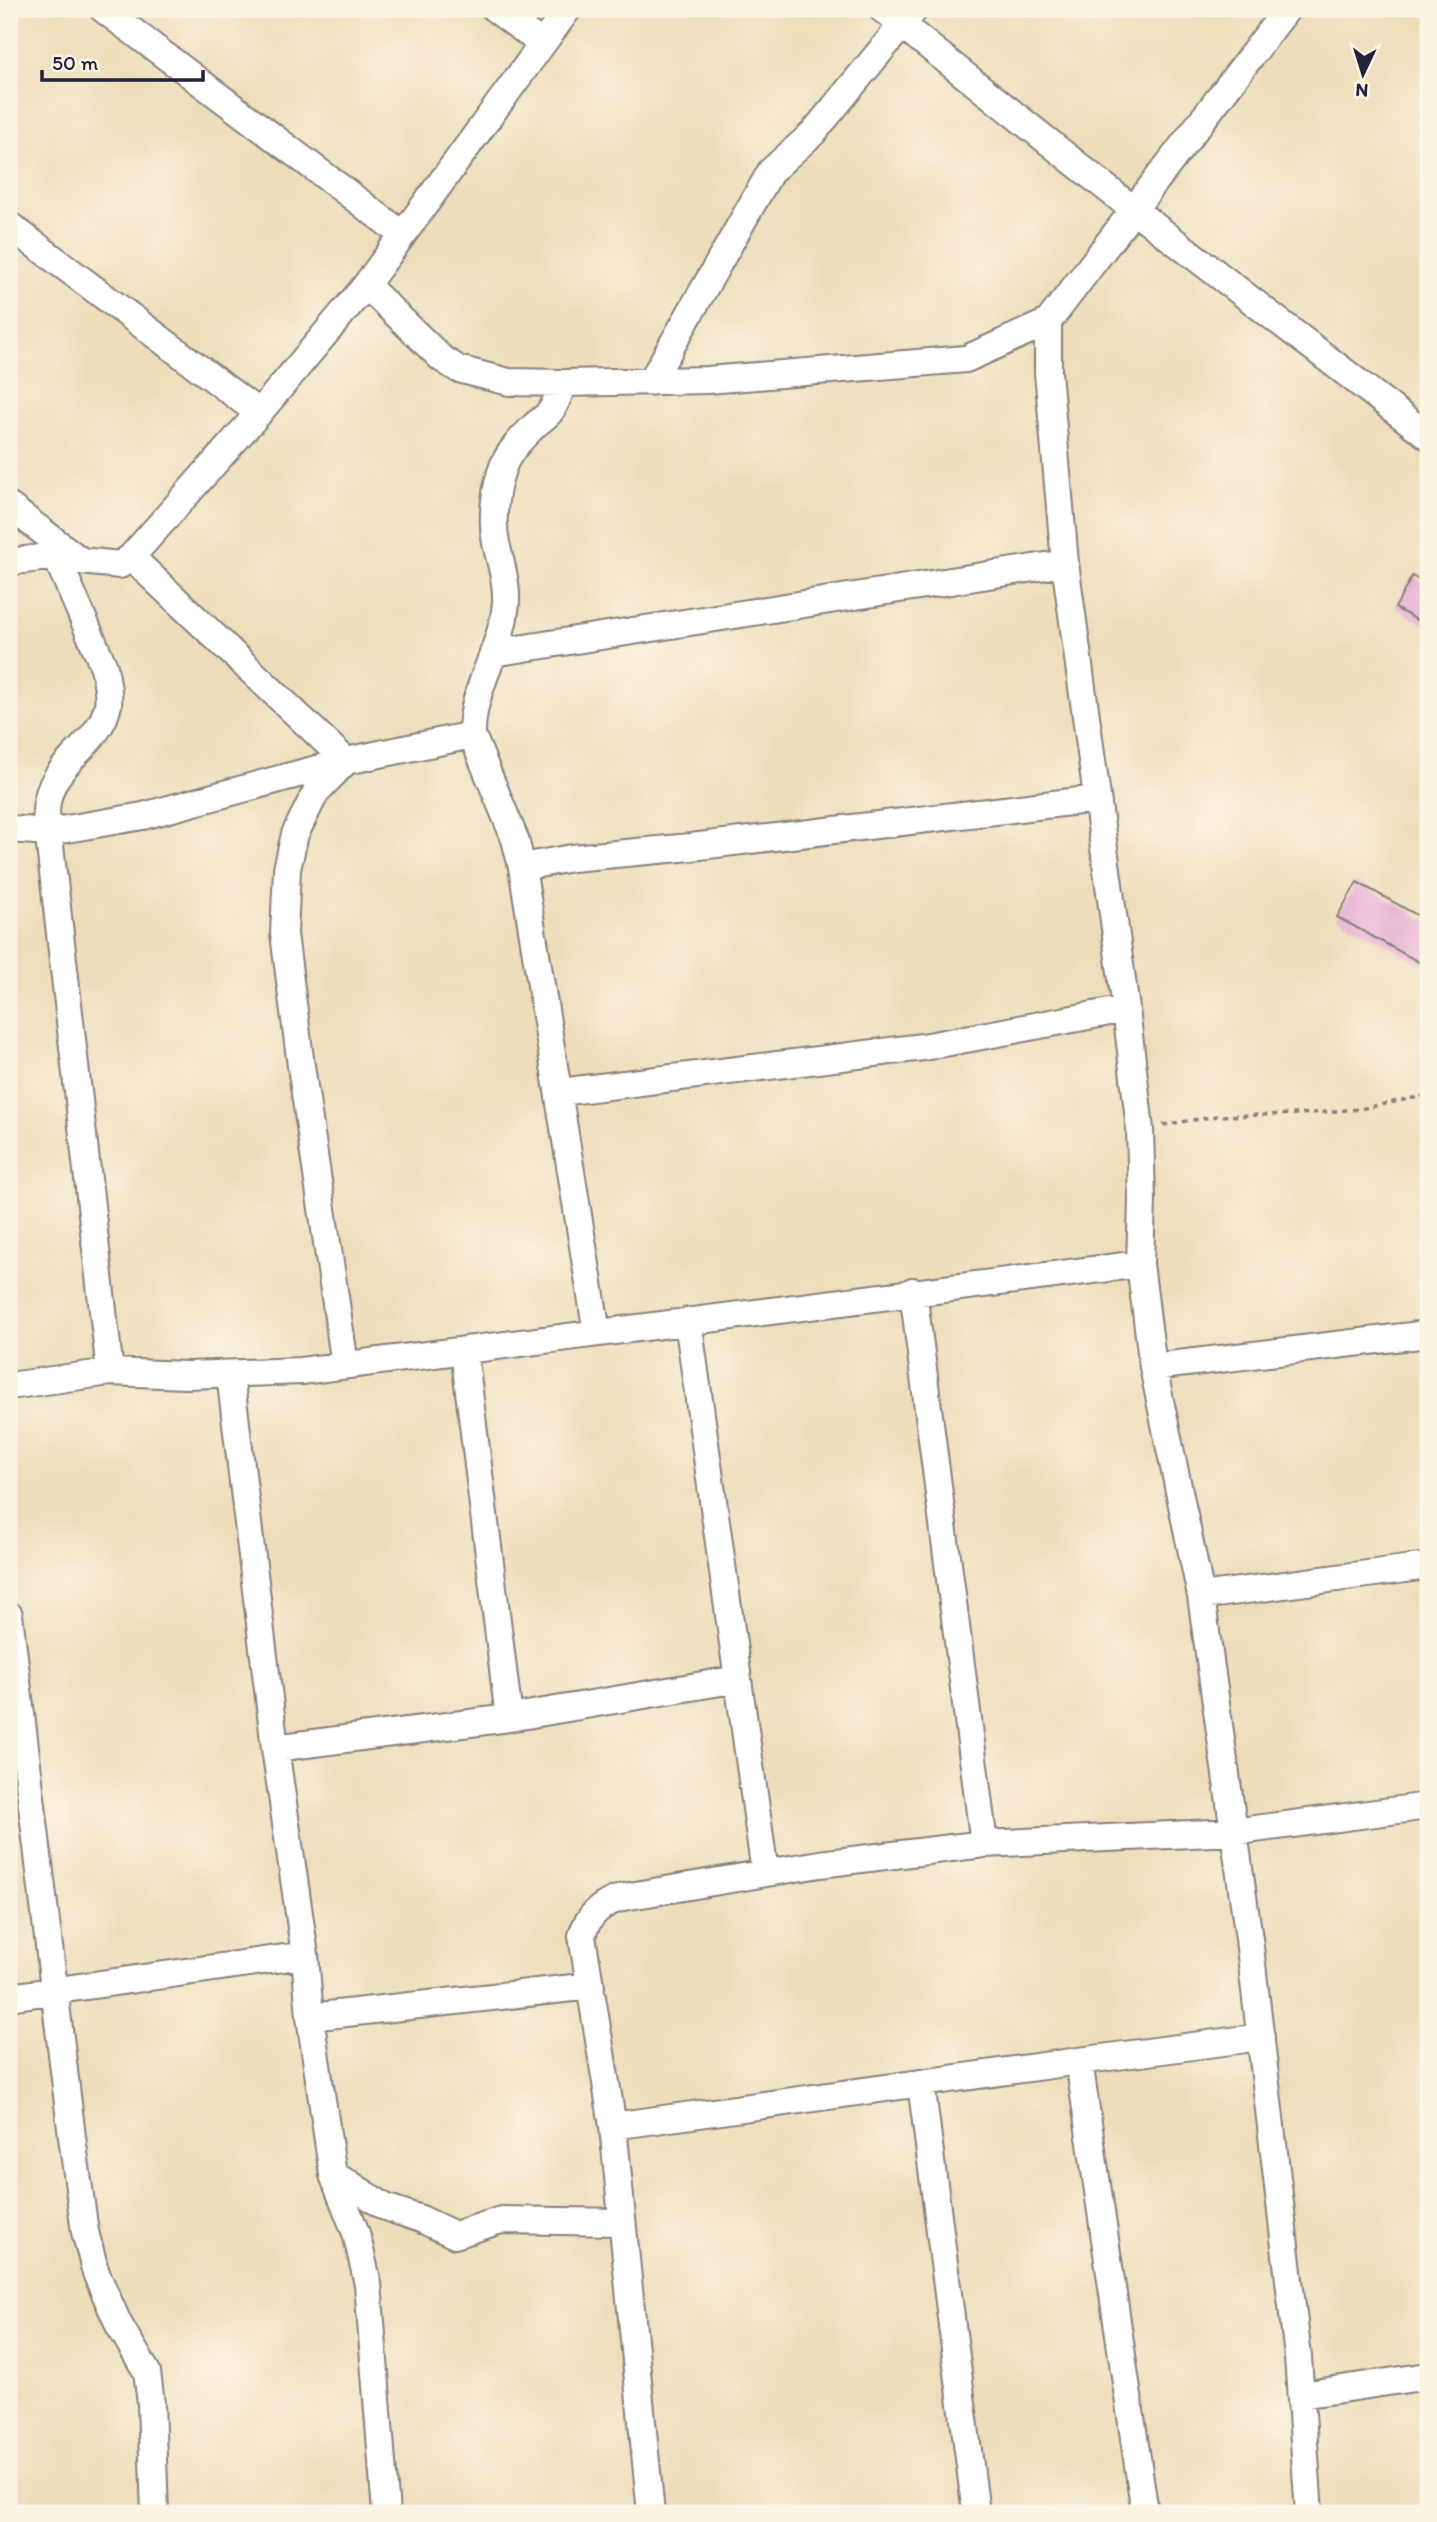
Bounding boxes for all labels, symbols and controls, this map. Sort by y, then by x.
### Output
scale bar [42,38,203,82]
north arrow [1328,38,1398,108]
text: 50 m [52,50,99,75]
text: N [1355,79,1369,102]

